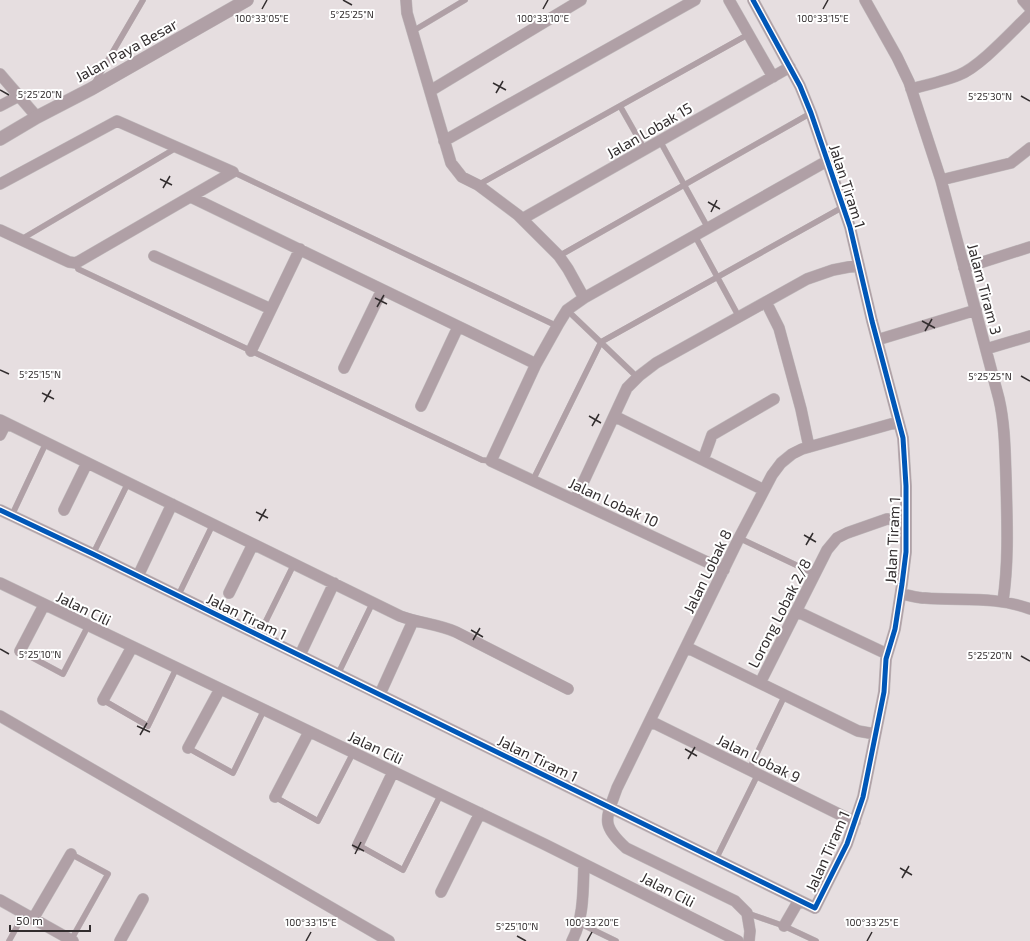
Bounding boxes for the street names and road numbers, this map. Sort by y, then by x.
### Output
street label: Jalan Paya Besar [72,15,180,85]
street label: Jalan Lobak 15 [603,98,695,162]
street label: Jalan Tiram 1 [826,142,870,230]
street label: Jalam Tiram 3 [964,241,1006,337]
street label: Jalan Lobak 10 [566,473,662,531]
street label: Jalan Tiram 1 [881,496,903,584]
street label: Jalan Lobak 8 [679,526,735,616]
street label: Lorong Lobak 2/8 [744,555,814,671]
street label: Jalan Cili [54,587,114,629]
street label: Jalan Tiram 1 [204,589,290,643]
street label: Jalan Cili [346,726,406,768]
street label: Jalan Lobak 9 [714,730,804,786]
street label: Jalan Tiram 1 [495,731,581,785]
street label: Jalan Tiram 1 [801,808,853,894]
street label: Jalan Cili [638,868,698,910]

